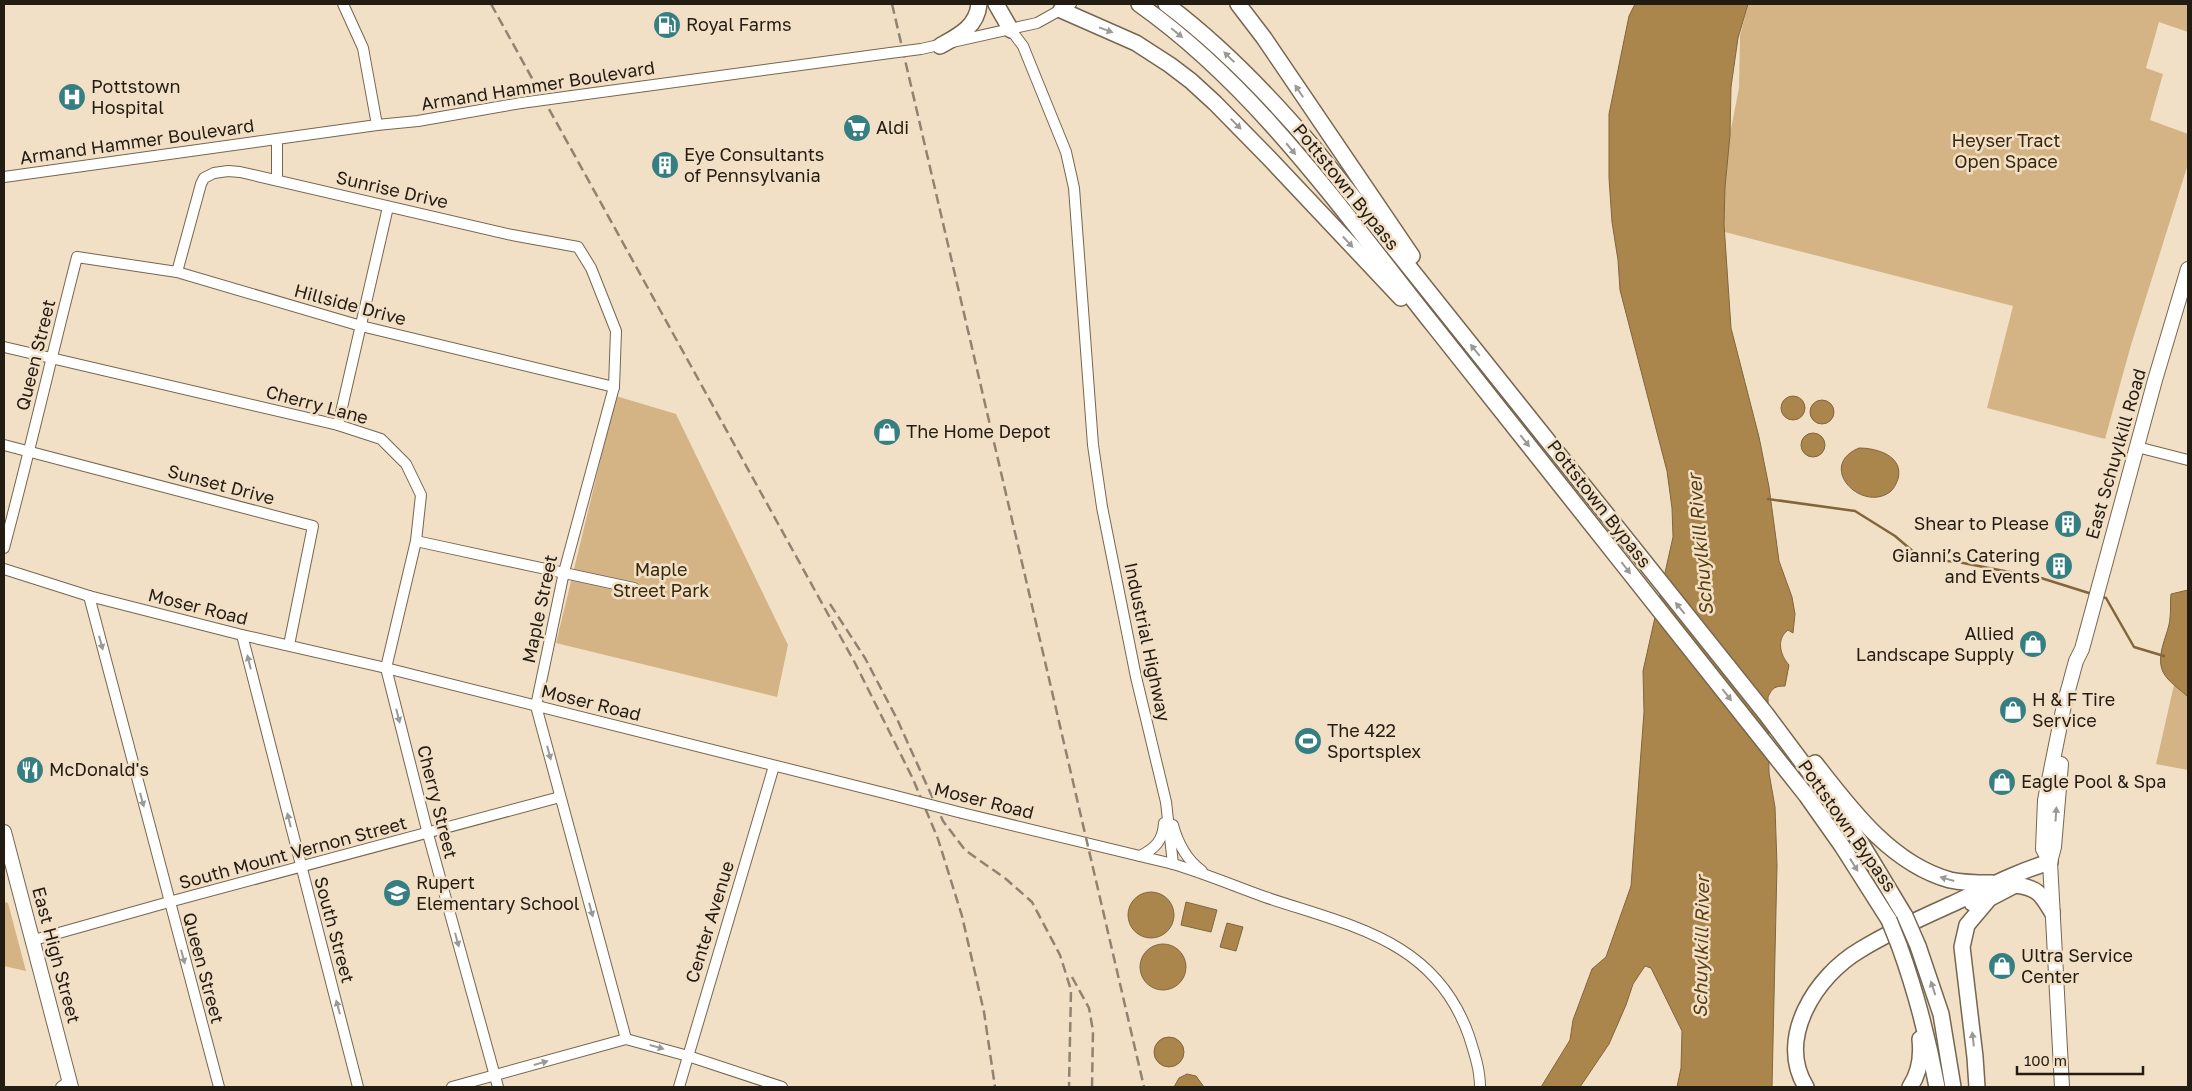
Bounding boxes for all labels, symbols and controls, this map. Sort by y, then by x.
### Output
fuel station icon: Royal Farms [652,10,682,40]
place label: Royal Farms [686,13,791,35]
one-way arrow [1098,27,1113,34]
one-way arrow [1170,28,1183,39]
one-way arrow [1223,51,1235,63]
street label: Armand Hammer Boulevard [419,56,656,114]
place label: Pottstown Hospital [91,75,181,118]
hospital icon: Pottstown Hospital [57,82,87,112]
one-way arrow [1294,84,1304,97]
supermarket icon: Aldi [842,113,872,143]
street label: Armand Hammer Boulevard [18,114,256,168]
place label: Aldi [876,116,909,138]
one-way arrow [1230,118,1242,130]
street label: Pottstown Bypass [1289,119,1405,254]
park label: Heyser Tract Open Space [1952,129,2060,172]
one-way arrow [1286,142,1297,155]
place label: Eye Consultants of Pennsylvania [684,143,824,186]
building icon: Eye Consultants of Pennsylvania [650,150,680,180]
street label: Sunrise Drive [334,165,450,213]
one-way arrow [1342,236,1354,248]
street label: Hillside Drive [292,279,409,330]
street label: Queen Street [11,297,59,413]
one-way arrow [1469,343,1480,356]
street label: East Schuylkill Road [2080,366,2150,542]
street label: Cherry Lane [264,380,371,428]
shop icon: The Home Depot [872,417,902,447]
place label: The Home Depot [906,420,1051,442]
one-way arrow [1520,434,1531,447]
street label: Pottstown Bypass [1543,435,1657,572]
street label: Sunset Drive [165,459,277,509]
water label: Schuylkill River [1682,471,1717,617]
building icon: Shear to Please [2053,509,2083,539]
place label: Shear to Please [1914,512,2049,534]
place label: Gianni’s Catering and Events [1892,544,2040,587]
building icon: Gianni’s Catering and Events [2044,551,2074,581]
street label: Maple Street [517,552,561,665]
park label: Maple Street Park [613,558,709,601]
street label: Industrial Highway [1120,560,1176,723]
one-way arrow [1621,561,1632,574]
street label: Moser Road [146,583,250,629]
one-way arrow [1675,602,1686,615]
place label: Allied Landscape Supply [1856,622,2014,665]
shop icon: Allied Landscape Supply [2018,629,2048,659]
one-way arrow [97,635,105,650]
one-way arrow [245,655,253,670]
street label: Moser Road [539,679,643,725]
place label: H & F Tire Service [2032,688,2115,731]
one-way arrow [1722,689,1733,702]
shop icon: H & F Tire Service [1998,695,2028,725]
one-way arrow [394,708,402,723]
place label: The 422 Sportsplex [1327,719,1421,762]
sports icon: The 422 Sportsplex [1293,726,1323,756]
street label: Cherry Street [413,743,463,861]
one-way arrow [545,746,553,761]
restaurant icon: McDonald's [15,755,45,785]
street label: Pottstown Bypass [1794,755,1902,896]
place label: McDonald's [49,758,149,780]
shop icon: Eagle Pool & Spa [1987,767,2017,797]
place label: Eagle Pool & Spa [2021,770,2166,792]
street label: Moser Road [932,777,1036,823]
one-way arrow [138,793,146,808]
one-way arrow [2052,806,2060,822]
street label: South Mount Vernon Street [176,811,409,893]
one-way arrow [285,812,293,827]
street label: Center Avenue [680,858,738,985]
one-way arrow [1849,858,1858,871]
place label: Rupert Elementary School [416,871,580,914]
water label: Schuylkill River [1688,873,1713,1018]
street label: South Street [310,874,360,985]
one-way arrow [1940,874,1955,882]
school or university icon: Rupert Elementary School [382,878,412,908]
street label: East High Street [28,884,86,1026]
one-way arrow [587,903,595,918]
street label: Queen Street [179,910,229,1026]
one-way arrow [454,933,462,948]
place label: Ultra Service Center [2021,944,2133,987]
one-way arrow [180,950,188,965]
shop icon: Ultra Service Center [1987,951,2017,981]
one-way arrow [1929,981,1937,996]
one-way arrow [334,1000,342,1015]
one-way arrow [1969,1030,1977,1046]
one-way arrow [649,1044,664,1052]
scale bar [2017,1044,2143,1076]
text: 100 m [2024,1051,2067,1069]
one-way arrow [534,1058,549,1066]

